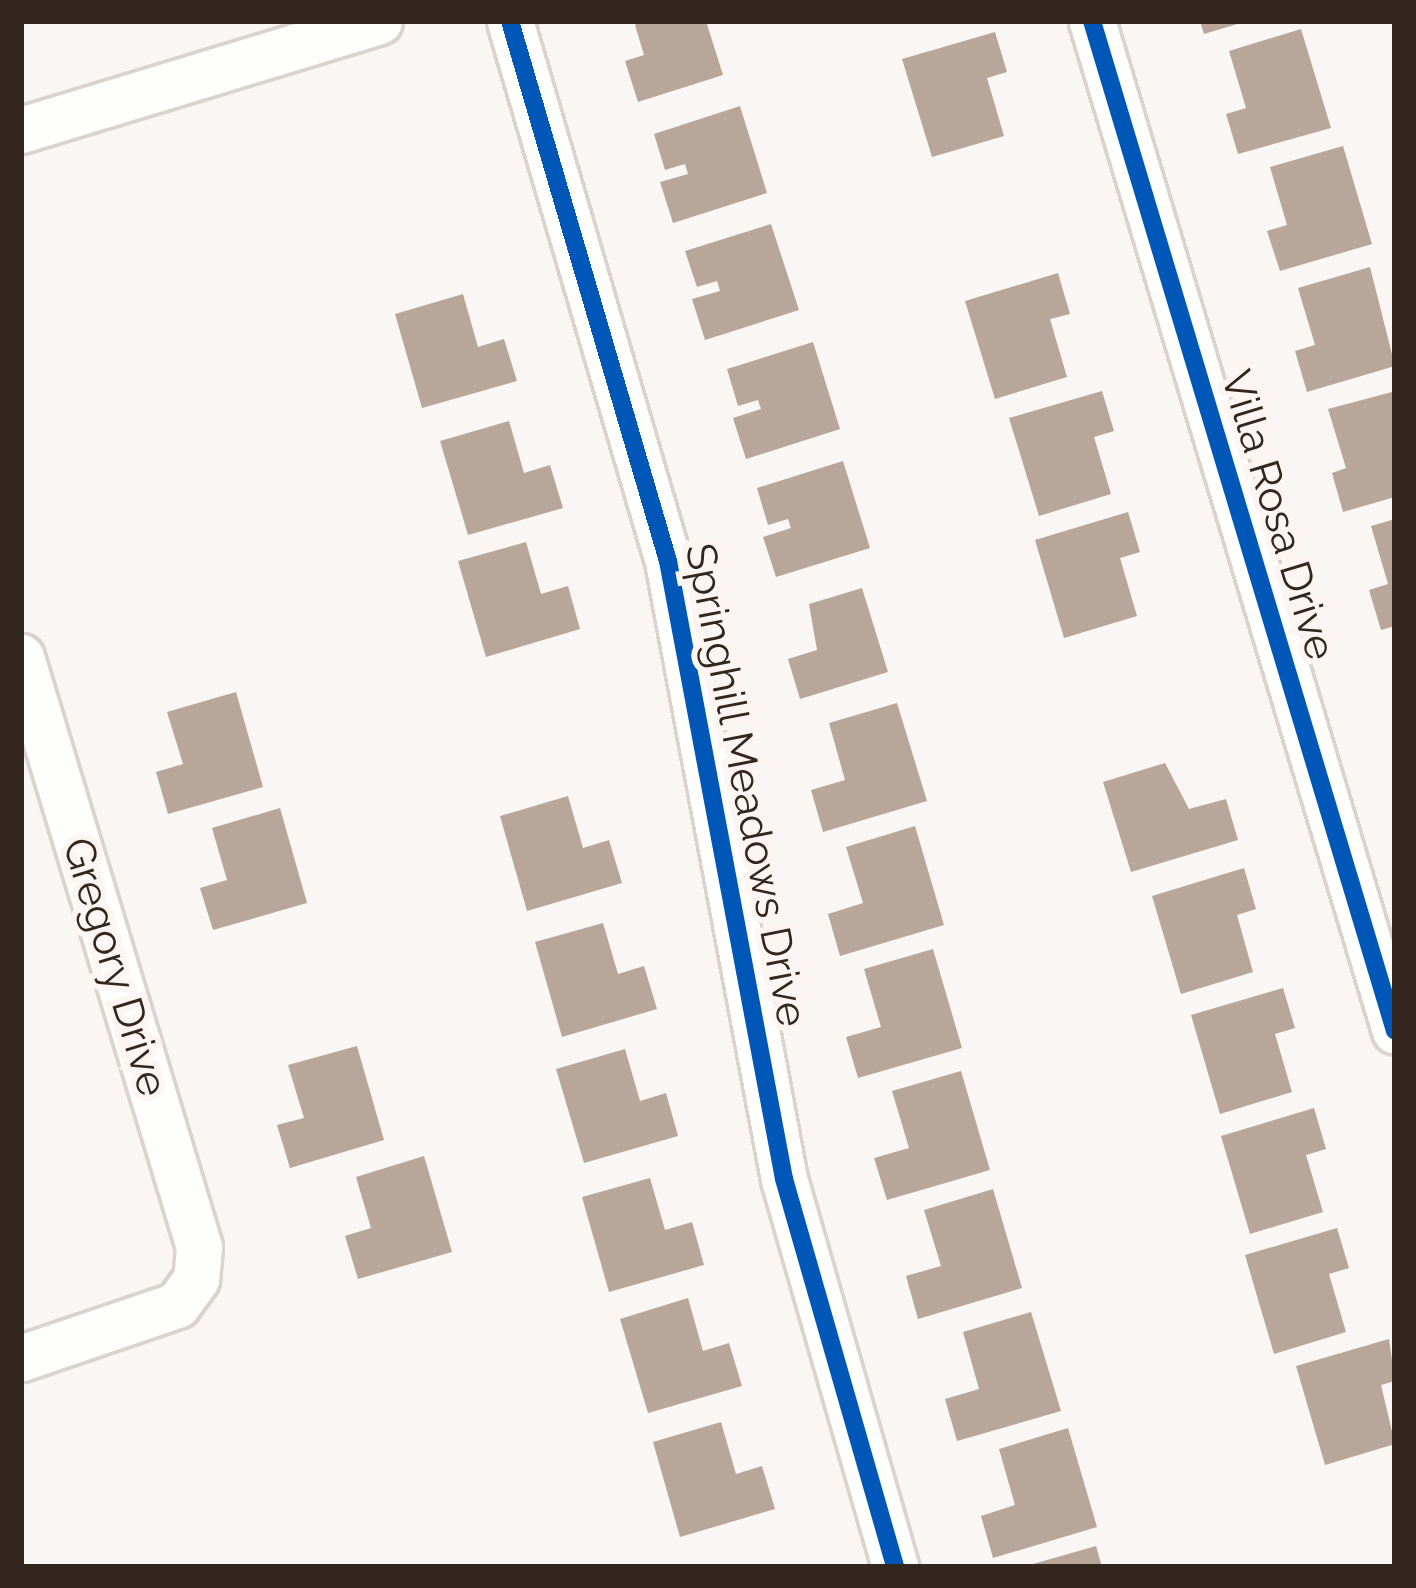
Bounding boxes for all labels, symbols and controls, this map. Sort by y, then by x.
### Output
street label: Villa Rosa Drive [1210,364,1346,666]
street label: Springhill Meadows Drive [674,539,818,1031]
street label: Gregory Drive [52,831,178,1103]

